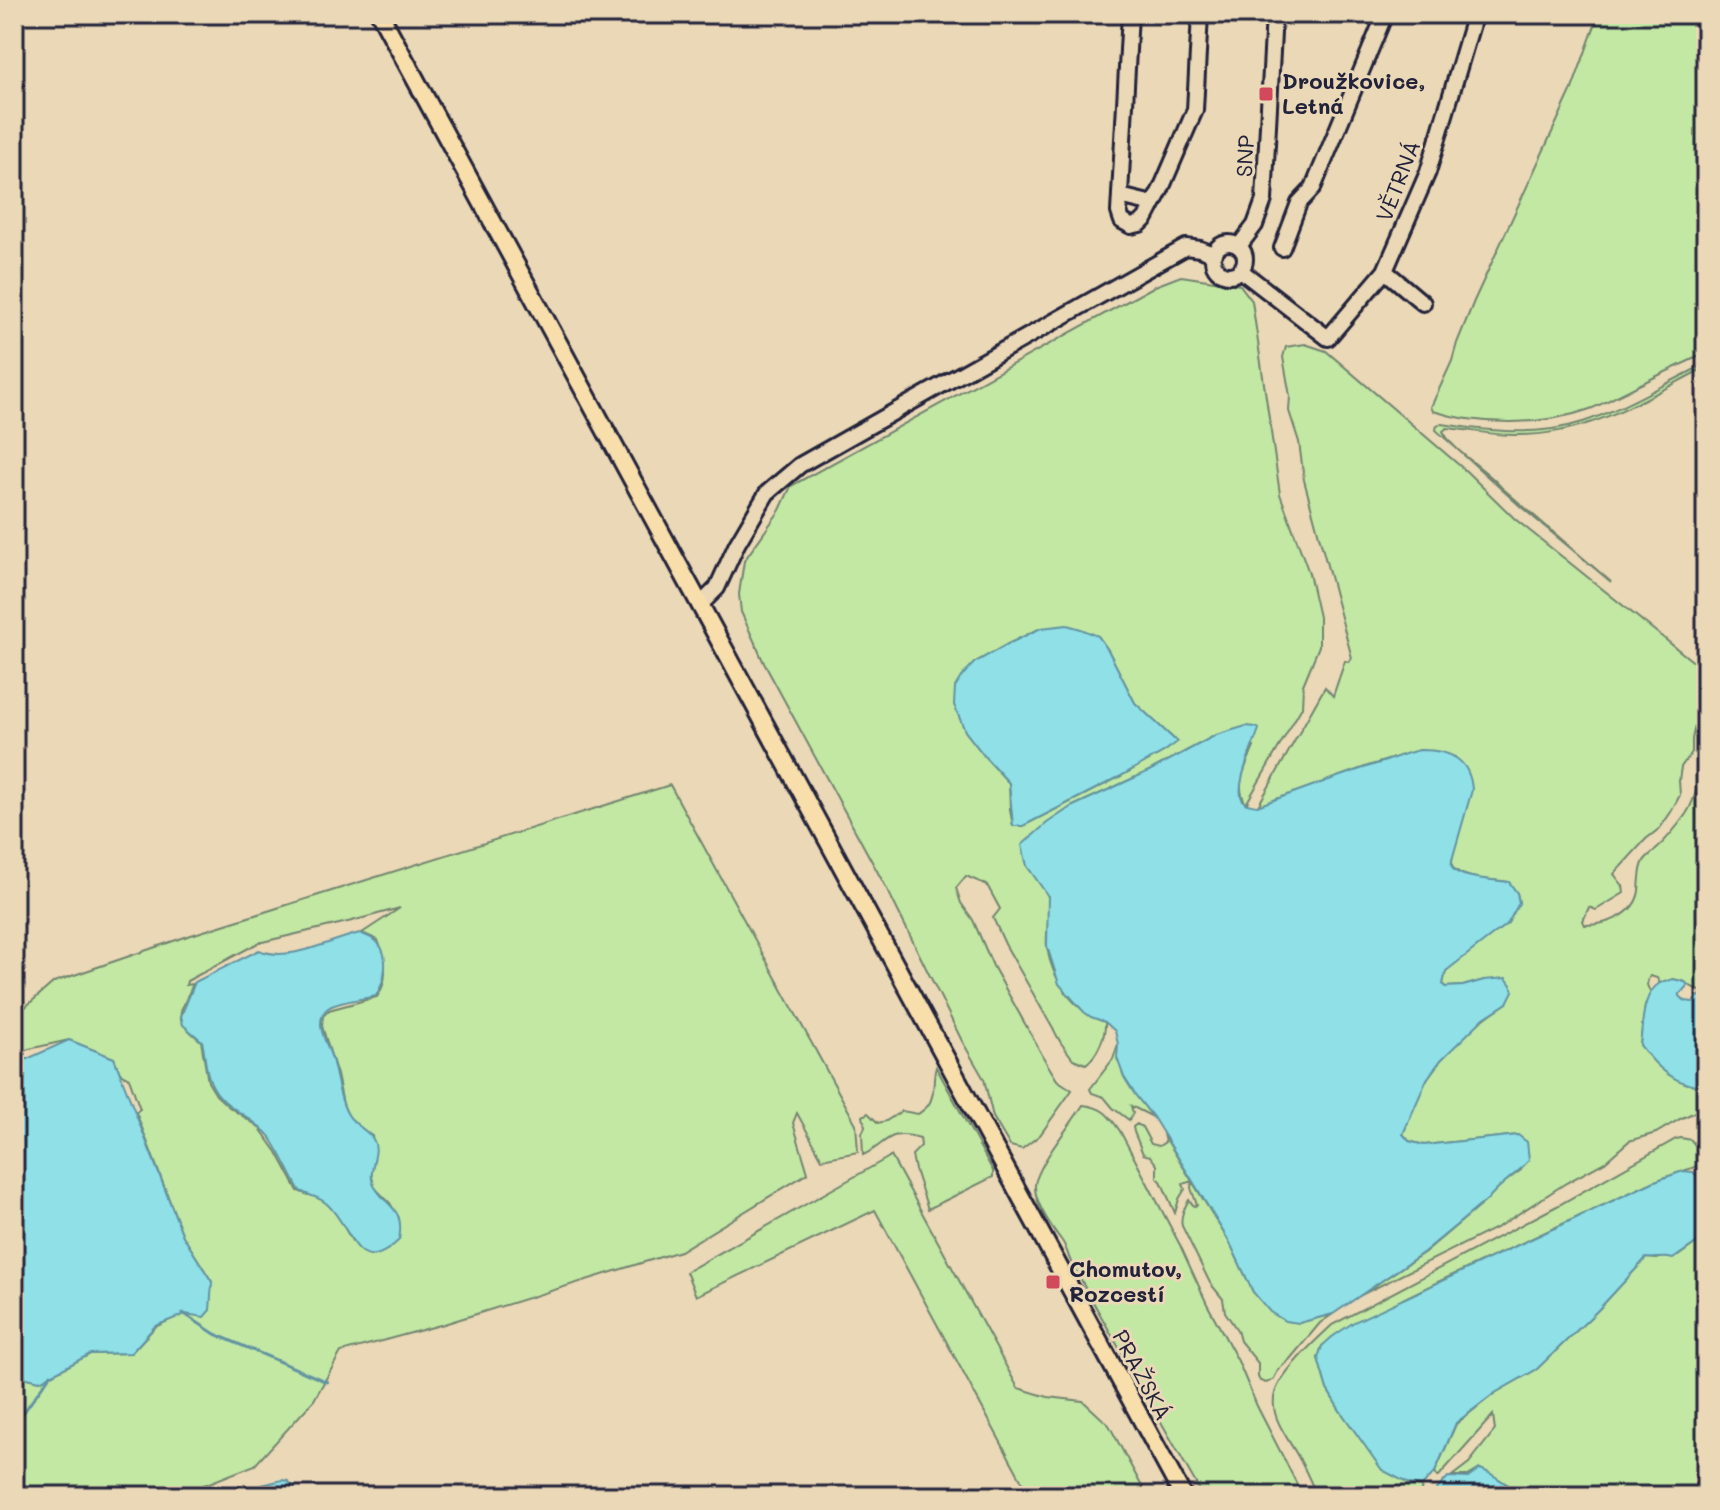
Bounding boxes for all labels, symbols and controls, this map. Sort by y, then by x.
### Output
place label: Droužkovice, Letná [1282,66,1425,120]
marker: Droužkovice, Letná [1257,85,1275,103]
street label: SNP [1229,134,1260,178]
street label: VĚTRNÁ [1369,136,1426,225]
place label: Chomutov, Rozcestí [1069,1254,1182,1308]
marker: Chomutov, Rozcestí [1044,1273,1062,1291]
street label: PRAŽSKÁ [1107,1324,1178,1425]

